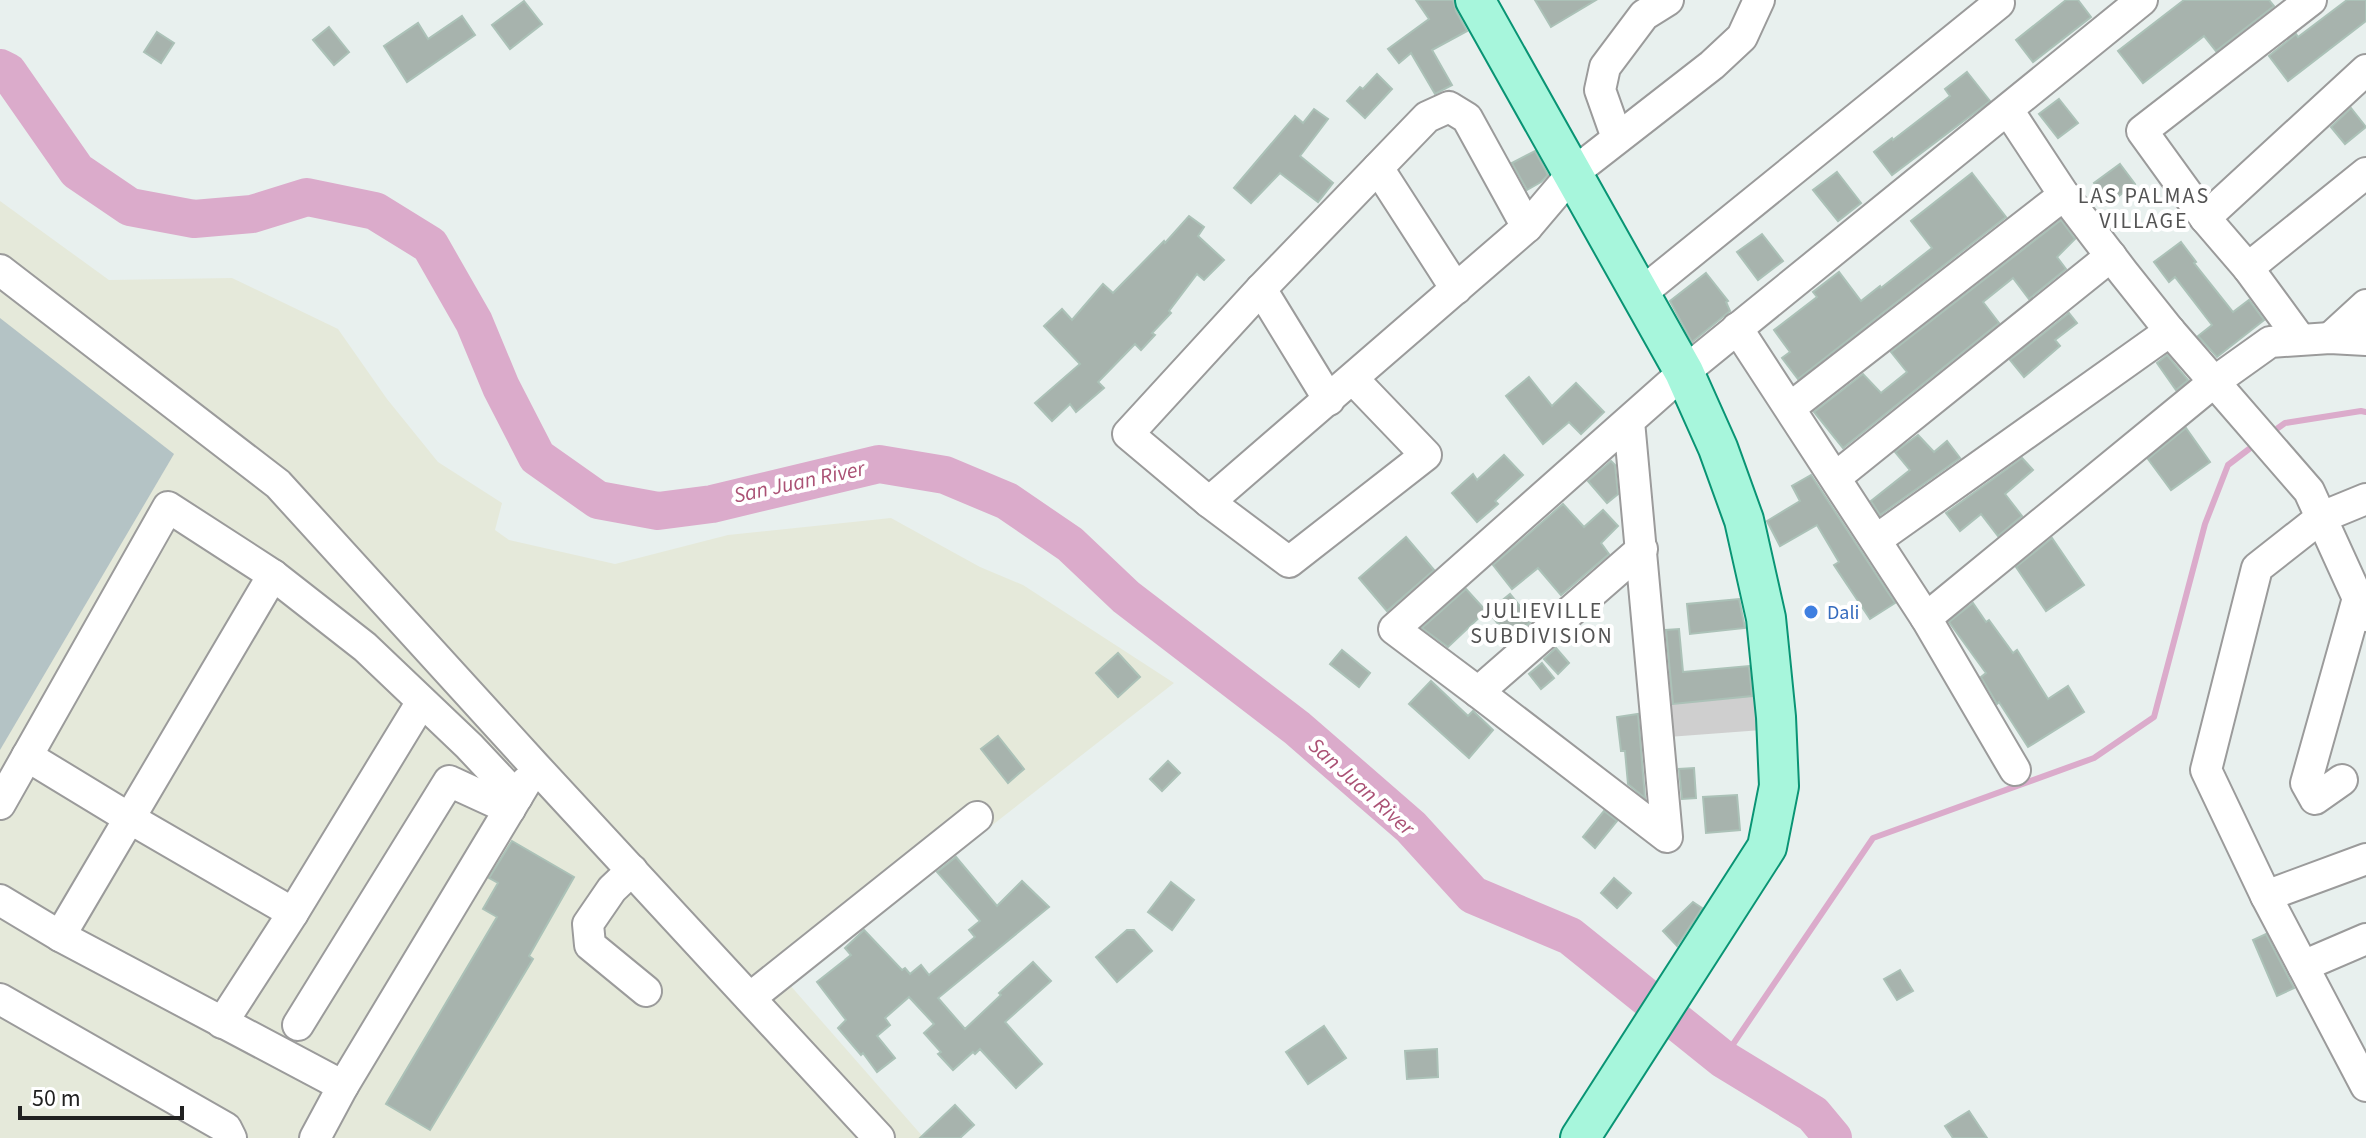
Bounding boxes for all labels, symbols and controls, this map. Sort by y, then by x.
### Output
district label: LAS PALMAS VILLAGE [2078,180,2210,237]
water label: San Juan River [731,452,869,511]
district label: JULIEVILLE SUBDIVISION [1470,595,1614,652]
place label: Dali [1827,599,1859,627]
marker: Dali [1802,603,1820,621]
water label: San Juan River [1301,730,1423,844]
scale bar [20,1070,182,1120]
text: 50 m [32,1081,81,1116]

